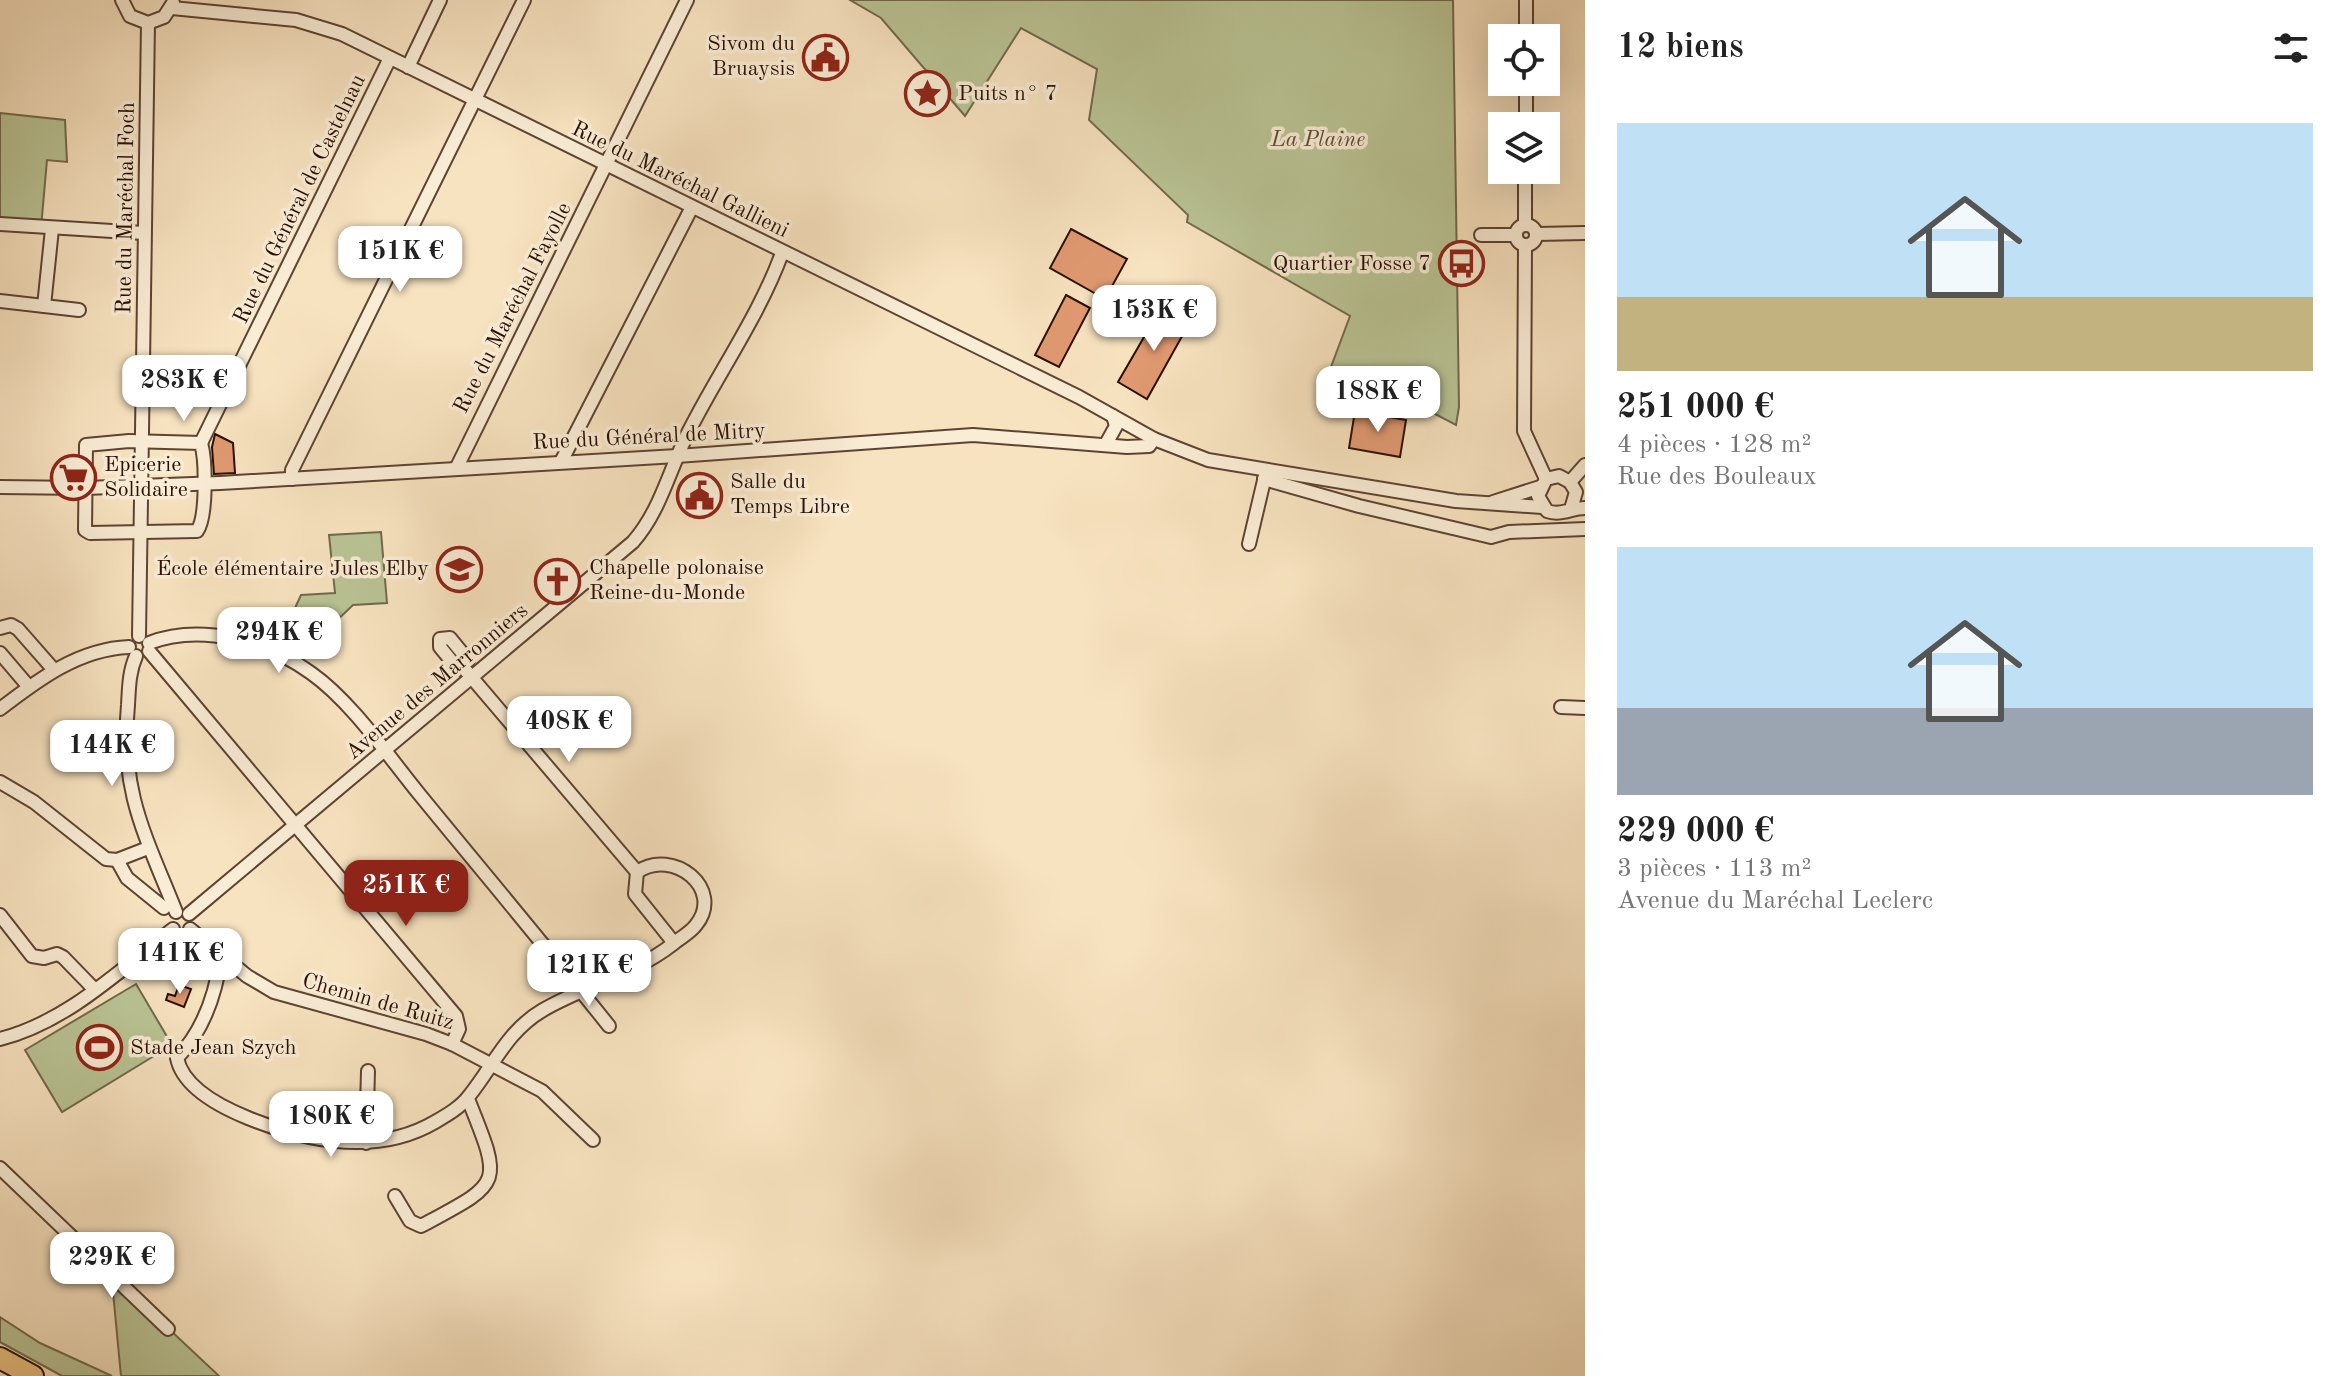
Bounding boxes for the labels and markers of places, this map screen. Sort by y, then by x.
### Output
place label: Sivom du Bruaysis [707,33,795,80]
public building icon: Sivom du Bruaysis [802,33,850,81]
place icon: Puits n° 7 [903,70,951,118]
place label: Puits n° 7 [958,83,1058,105]
pin: 151K € [335,226,465,294]
bus stop icon: Quartier Fosse 7 [1438,240,1486,288]
place label: Quartier Fosse 7 [1273,253,1431,275]
pin: 153K € [1089,285,1219,353]
pin: 283K € [119,355,249,423]
pin: 188K € [1313,366,1443,434]
supermarket icon: Epicerie Solidaire [49,454,97,502]
place label: Epicerie Solidaire [104,454,188,501]
public building icon: Salle du Temps Libre [675,471,723,519]
place label: Salle du Temps Libre [730,471,850,518]
school or university icon: École élémentaire Jules Elby [436,545,484,593]
place label: École élémentaire Jules Elby [156,555,429,580]
church icon: Chapelle polonaise Reine-du-Monde [534,557,582,605]
place label: Chapelle polonaise Reine-du-Monde [589,557,764,604]
pin: 294K € [214,607,344,675]
pin: 408K € [504,696,634,764]
pin: 144K € [47,720,177,788]
pin: 251K € [341,860,471,928]
pin: 141K € [115,928,245,996]
pin: 121K € [524,940,654,1008]
sports icon: Stade Jean Szych [75,1024,123,1072]
place label: Stade Jean Szych [130,1037,296,1059]
pin: 180K € [266,1091,396,1159]
pin: 229K € [47,1232,177,1300]

